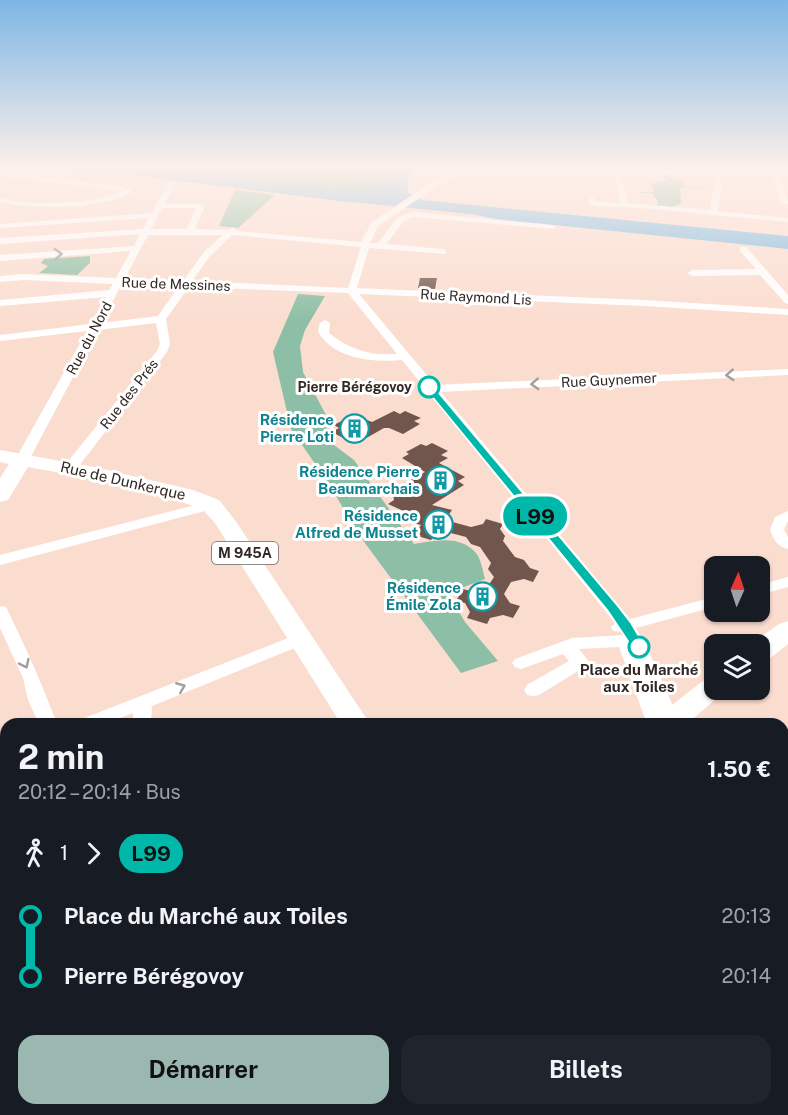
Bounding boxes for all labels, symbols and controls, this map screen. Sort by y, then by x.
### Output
one-way arrow [54,247,63,260]
street label: Rue de Messines [121,274,231,294]
street label: Rue Raymond Lis [420,286,532,308]
street label: Rue du Nord [63,299,115,377]
street label: Rue des Prés [97,356,161,432]
one-way arrow [725,368,734,381]
street label: Rue Guynemer [561,369,657,391]
marker: Pierre Bérégovoy [418,376,440,398]
one-way arrow [530,377,539,390]
place label: Pierre Bérégovoy [298,379,412,395]
place label: Résidence Pierre Loti [260,411,334,445]
building icon: Résidence Pierre Loti [339,413,371,445]
street label: Rue de Dunkerque [59,458,187,503]
place label: Résidence Pierre Beaumarchais [299,463,420,497]
building icon: Résidence Pierre Beaumarchais [425,465,457,497]
line badge: L99 [500,496,570,536]
text: L99 [515,504,555,529]
place label: Résidence Alfred de Musset [295,507,418,541]
building icon: Résidence Alfred de Musset [423,509,455,541]
road number: M 945A [212,542,278,564]
north arrow [704,556,770,622]
map controls [704,556,770,700]
place label: Résidence Émile Zola [386,579,461,613]
building icon: Résidence Émile Zola [466,581,498,613]
button: layers [704,634,770,700]
marker: Place du Marché aux Toiles [628,636,650,658]
one-way arrow [18,657,30,668]
place label: Place du Marché aux Toiles [580,661,698,695]
one-way arrow [174,682,185,694]
text: 2 min [18,738,104,776]
text: 1.50 € [707,756,771,782]
text: 20:12 – 20:14 · Bus [18,780,181,804]
icon: walk [18,837,51,870]
icon: forward [77,837,110,870]
text: 1 [60,841,68,865]
text: L99 [131,841,171,866]
text: Place du Marché aux Toiles [64,903,348,929]
text: 20:13 [722,904,771,928]
text: Pierre Bérégovoy [64,963,244,989]
text: 20:14 [722,964,771,988]
button: Démarrer [18,1035,389,1104]
button: Billets [401,1035,771,1104]

